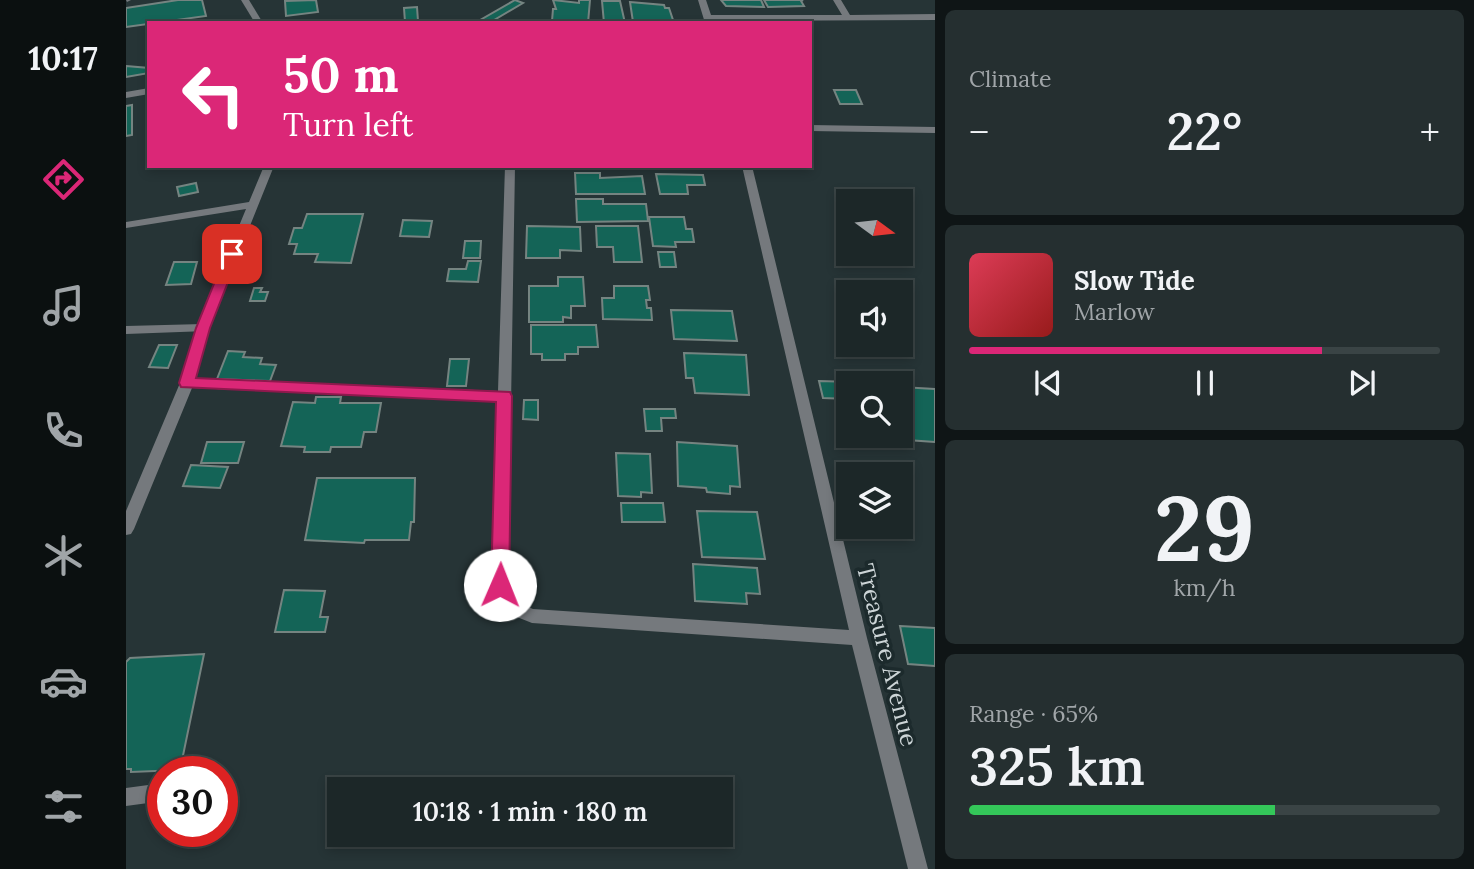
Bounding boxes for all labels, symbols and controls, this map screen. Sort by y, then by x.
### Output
text: 10:17 [28,38,98,79]
text: 50 m [283,43,399,105]
icon: left [168,49,259,140]
text: Climate [969,64,1051,93]
text: 22° [1167,98,1242,164]
text: Turn left [283,104,413,145]
text: − [969,108,989,156]
text: + [1420,108,1440,156]
icon: directions [39,155,88,204]
north arrow [836,189,914,266]
map controls [836,189,913,539]
pin [202,224,262,284]
icon: arrive [213,235,251,273]
text: Slow Tide [1074,264,1195,297]
button: sound [836,280,913,357]
icon: music [39,281,88,330]
text: Marlow [1074,297,1155,326]
icon: previous [1029,364,1067,402]
icon: pause [1186,364,1224,402]
icon: next [1343,364,1381,402]
button: search [836,371,913,448]
icon: phone [39,406,88,455]
button: layers [836,462,913,539]
text: 29 [1154,469,1255,586]
icon: climate [39,531,88,580]
position arrow [463,548,537,622]
street label: Treasure Avenue [850,560,925,749]
text: km/h [1173,573,1236,602]
icon: car [39,657,88,706]
text: Range · 65% [969,699,1098,728]
text: 325 km [969,733,1145,799]
speed limit sign: 30 [147,756,238,847]
icon: filters [39,782,88,831]
text: 10:18 · 1 min · 180 m [413,795,647,828]

